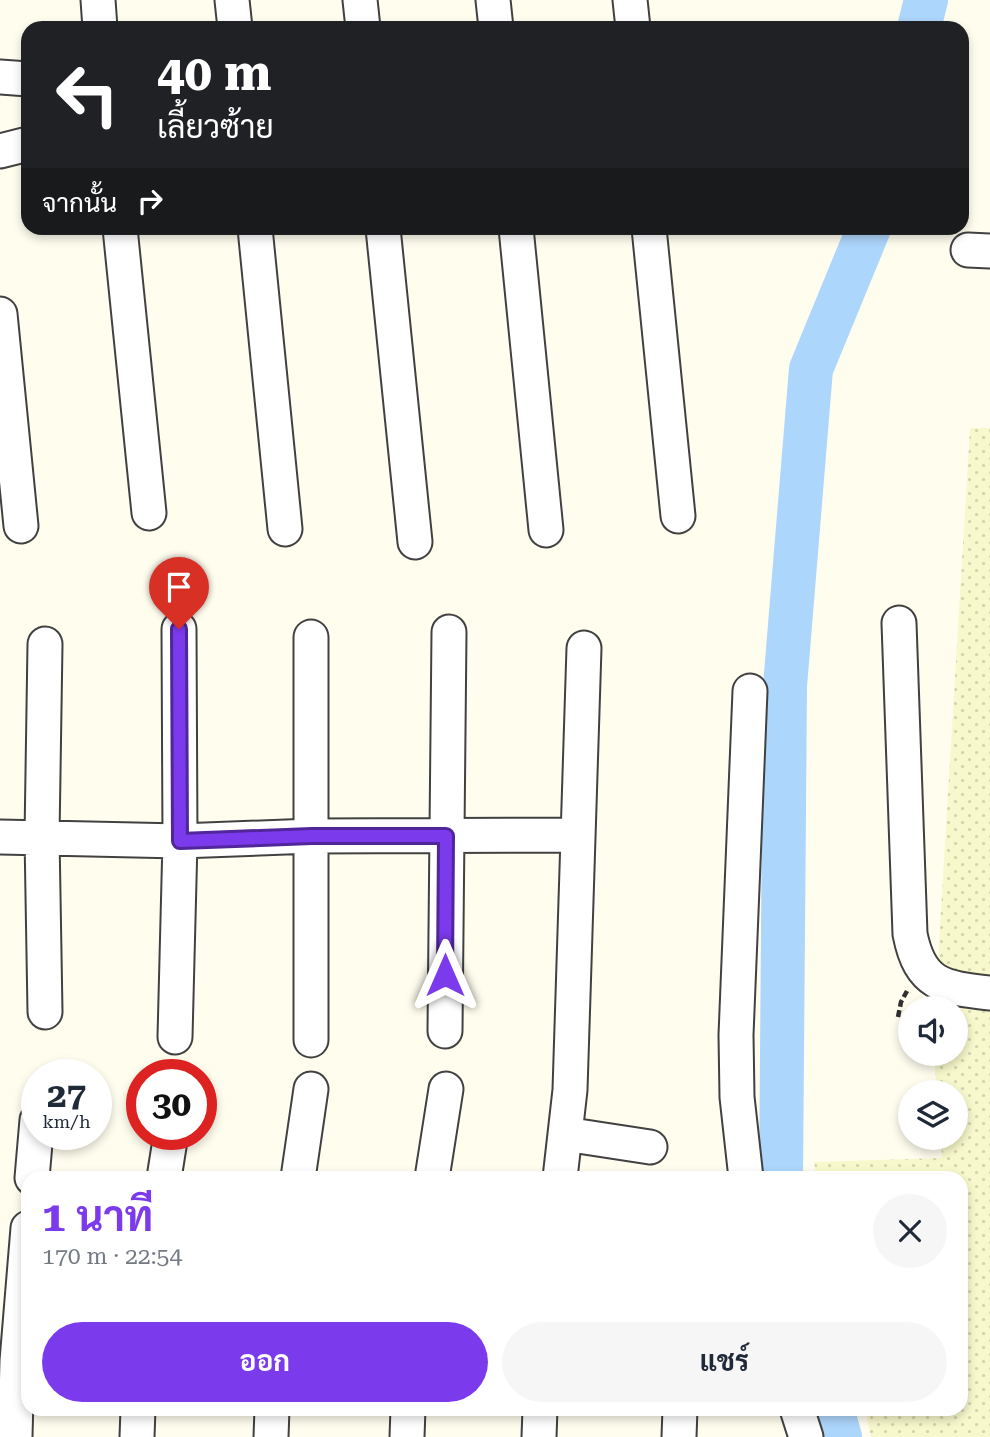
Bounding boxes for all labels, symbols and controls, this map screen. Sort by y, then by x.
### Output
text: 40 m [157,45,272,102]
icon: left [42,49,133,140]
text: เลี้ยวซ้าย [157,108,274,146]
icon: right [131,182,169,220]
text: จากนั้น [42,188,117,218]
pin [149,557,209,629]
icon: arrive [160,568,198,606]
position arrow [408,938,482,1012]
map controls [898,996,968,1150]
button: sound [898,996,968,1066]
speed limit sign: 30 [126,1059,217,1150]
text: 27 [47,1075,86,1116]
button: layers [898,1080,968,1150]
text: km/h [42,1111,91,1132]
text: 1 นาที [42,1192,153,1241]
button: close [873,1194,947,1268]
text: 170 m · 22:54 [42,1243,182,1270]
button: ออก [42,1322,488,1402]
button: แชร์ [502,1322,947,1402]

